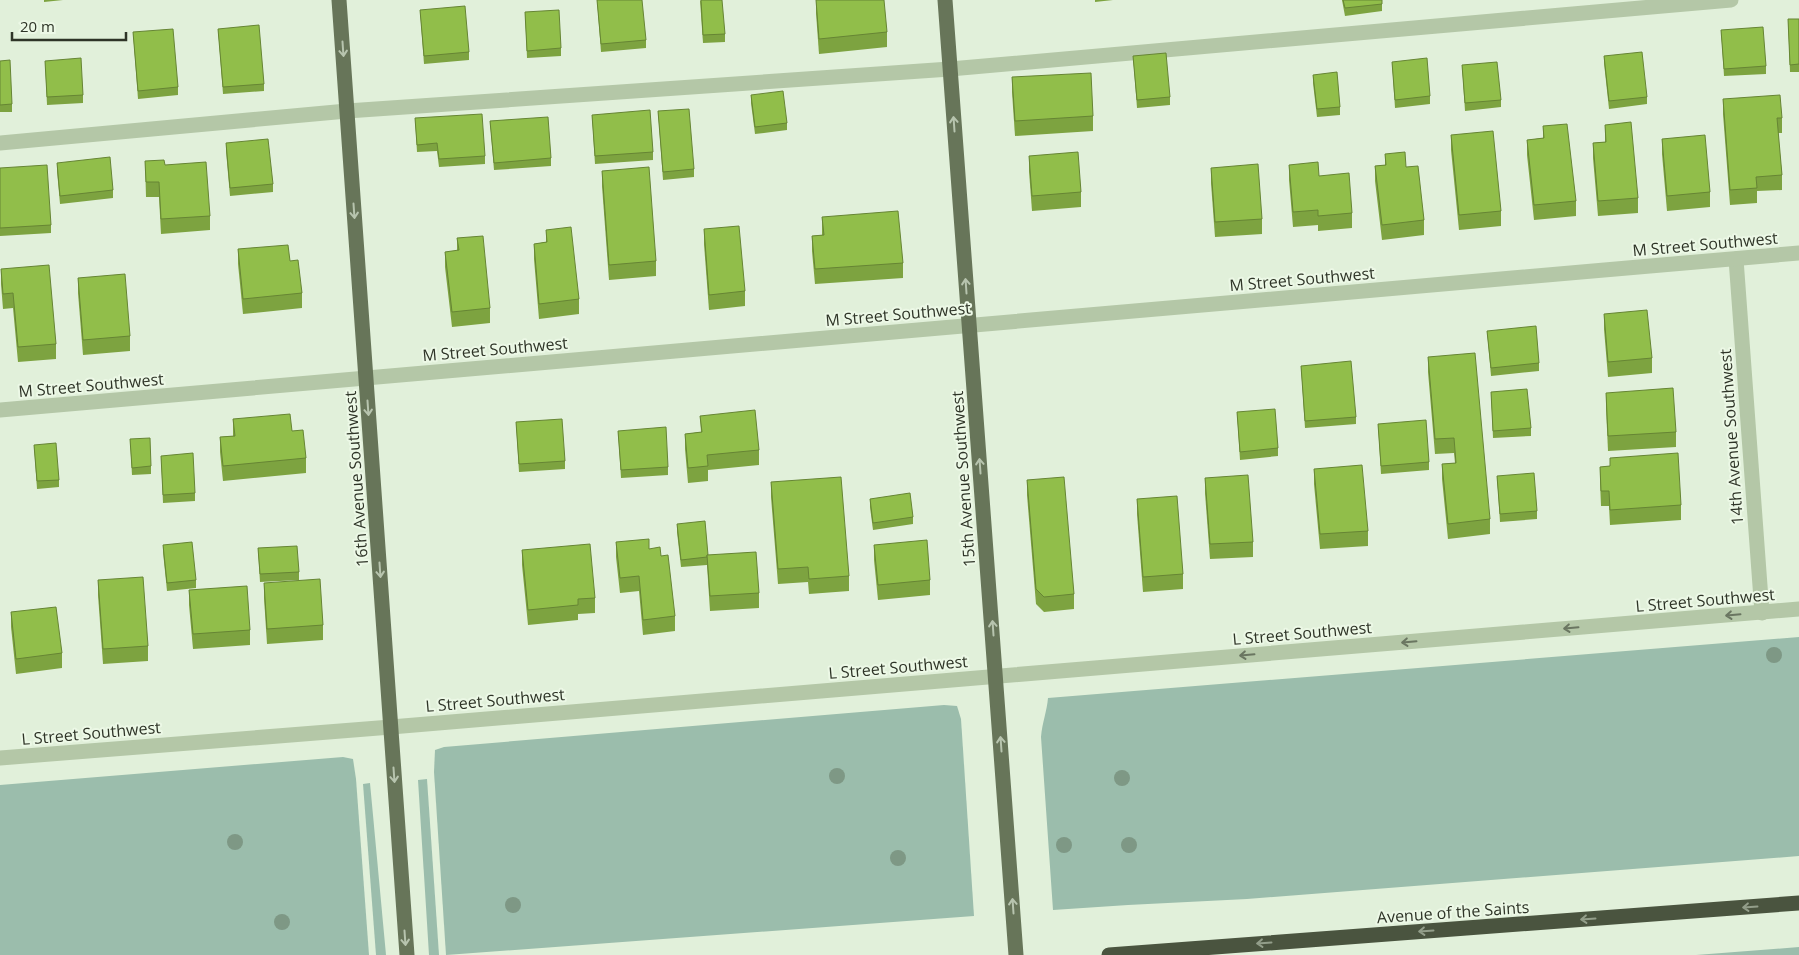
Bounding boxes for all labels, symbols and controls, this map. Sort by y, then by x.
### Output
scale bar [12,10,126,42]
text: 20 m [20,16,55,36]
one-way arrow [338,40,348,56]
one-way arrow [950,116,959,132]
one-way arrow [350,202,359,218]
street label: M Street Southwest [1631,227,1779,261]
street label: M Street Southwest [1228,262,1376,296]
one-way arrow [961,278,971,294]
street label: M Street Southwest [824,297,972,331]
street label: M Street Southwest [421,332,569,366]
street label: 14th Avenue Southwest [1714,348,1748,526]
street label: M Street Southwest [17,368,165,402]
street label: 16th Avenue Southwest [339,390,373,568]
street label: 15th Avenue Southwest [946,390,980,568]
one-way arrow [364,399,373,415]
one-way arrow [975,458,985,474]
one-way arrow [375,562,384,578]
street label: L Street Southwest [1634,583,1776,617]
one-way arrow [1725,610,1741,620]
street label: L Street Southwest [1231,616,1373,650]
one-way arrow [988,620,997,636]
one-way arrow [1563,624,1579,633]
one-way arrow [1401,637,1417,646]
street label: L Street Southwest [827,650,969,684]
one-way arrow [1239,650,1255,660]
street label: L Street Southwest [424,683,566,717]
street label: L Street Southwest [20,716,162,750]
one-way arrow [997,737,1006,753]
one-way arrow [390,767,399,783]
street label: Avenue of the Saints [1376,896,1530,928]
one-way arrow [1008,899,1017,915]
one-way arrow [1743,902,1759,911]
one-way arrow [1581,914,1597,924]
one-way arrow [1419,926,1435,936]
one-way arrow [401,929,410,945]
one-way arrow [1257,939,1273,948]

